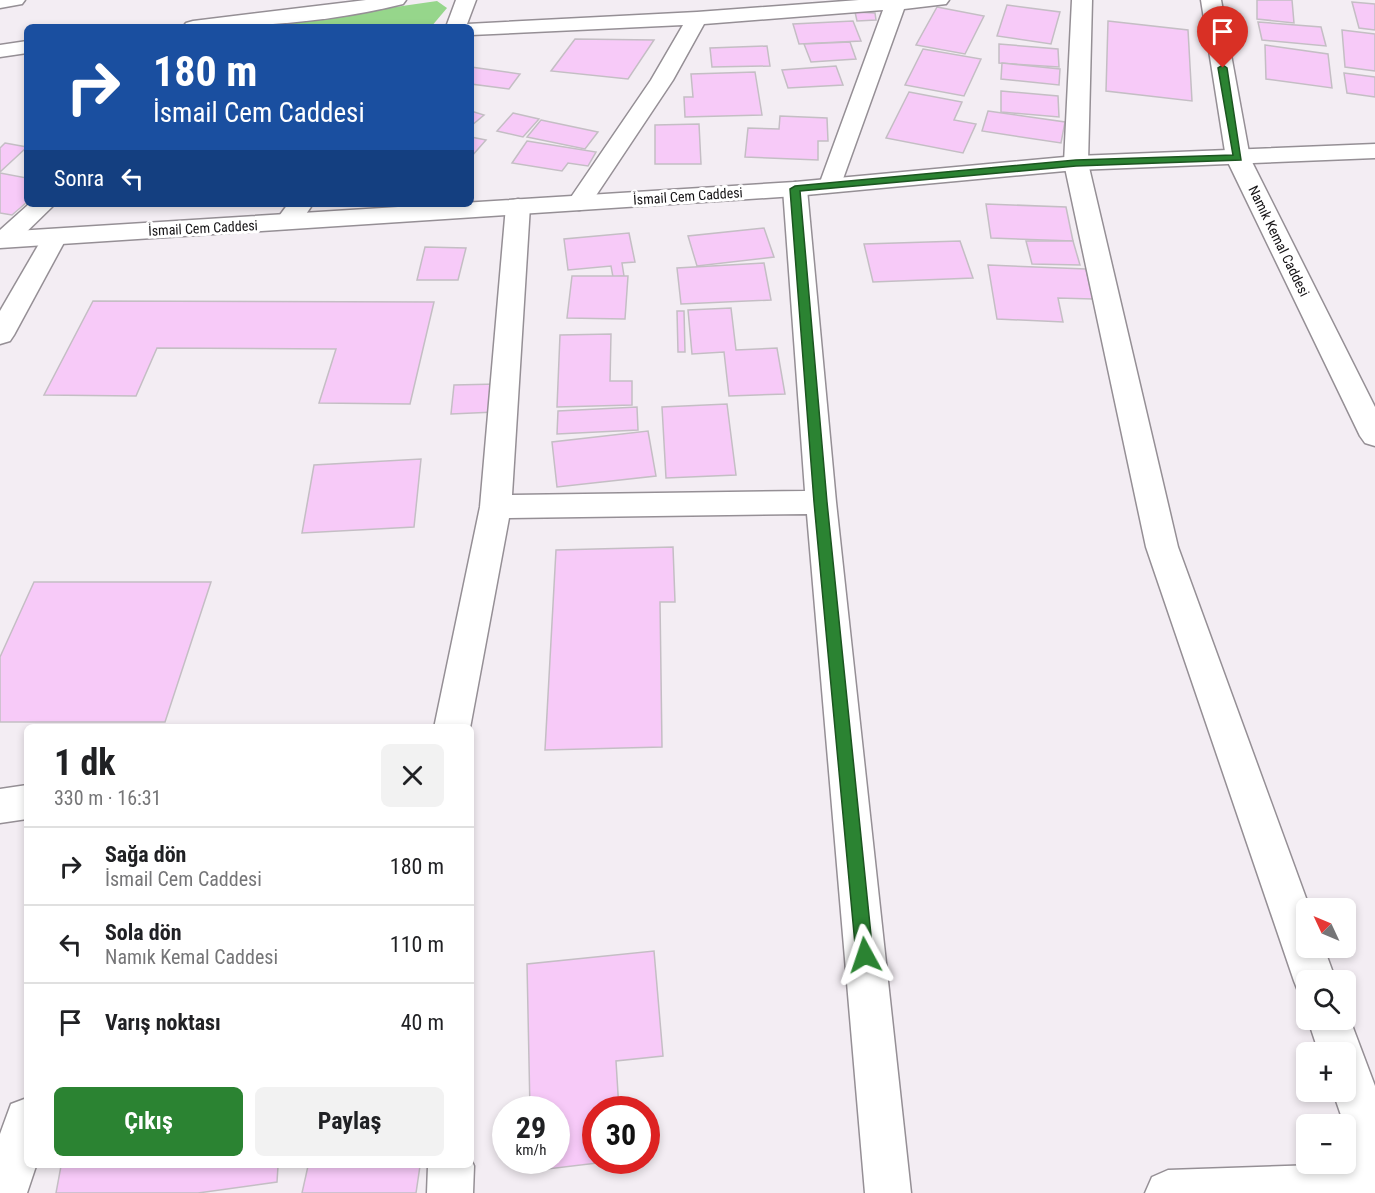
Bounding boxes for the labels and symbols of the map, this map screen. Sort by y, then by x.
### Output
pin [1197,6,1248,68]
street label: Namık Kemal Caddesi [1245,183,1313,299]
street label: İsmail Cem Caddesi [633,184,743,208]
street label: İsmail Cem Caddesi [148,217,258,239]
north arrow [1296,898,1356,958]
position arrow [833,923,897,987]
speed limit sign: 30 [582,1096,660,1174]

